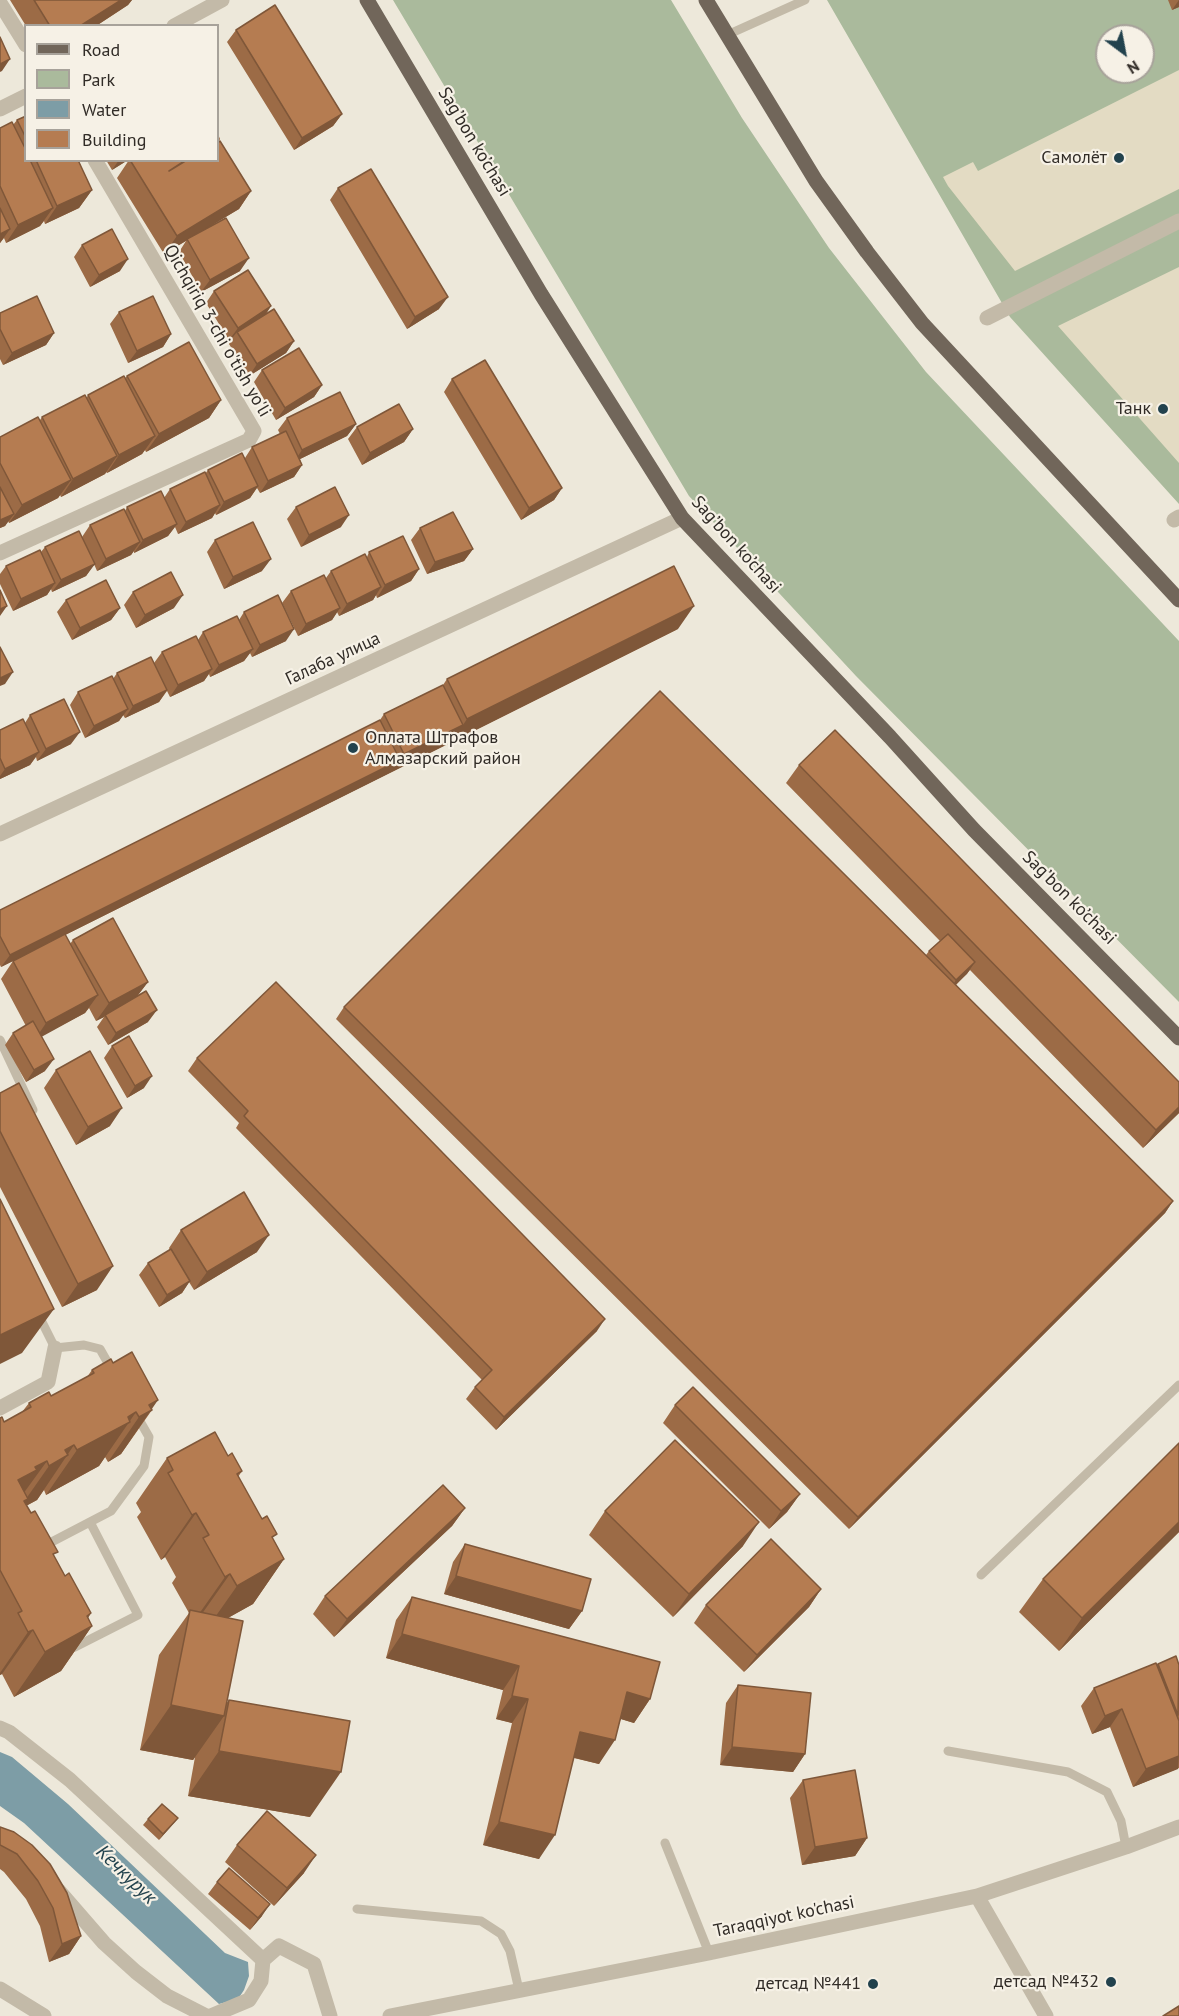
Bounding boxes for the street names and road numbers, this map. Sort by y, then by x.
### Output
street label: Sag’bon ko’chasi [433,83,515,201]
street label: Qichqiriq 3-chi o'tish yo'li [159,241,275,421]
street label: Sag’bon ko’chasi [687,492,785,598]
street label: Галаба улица [282,628,384,690]
street label: Sag’bon ko’chasi [1018,847,1120,949]
street label: Taraqqiyot ko'chasi [712,1892,856,1942]

